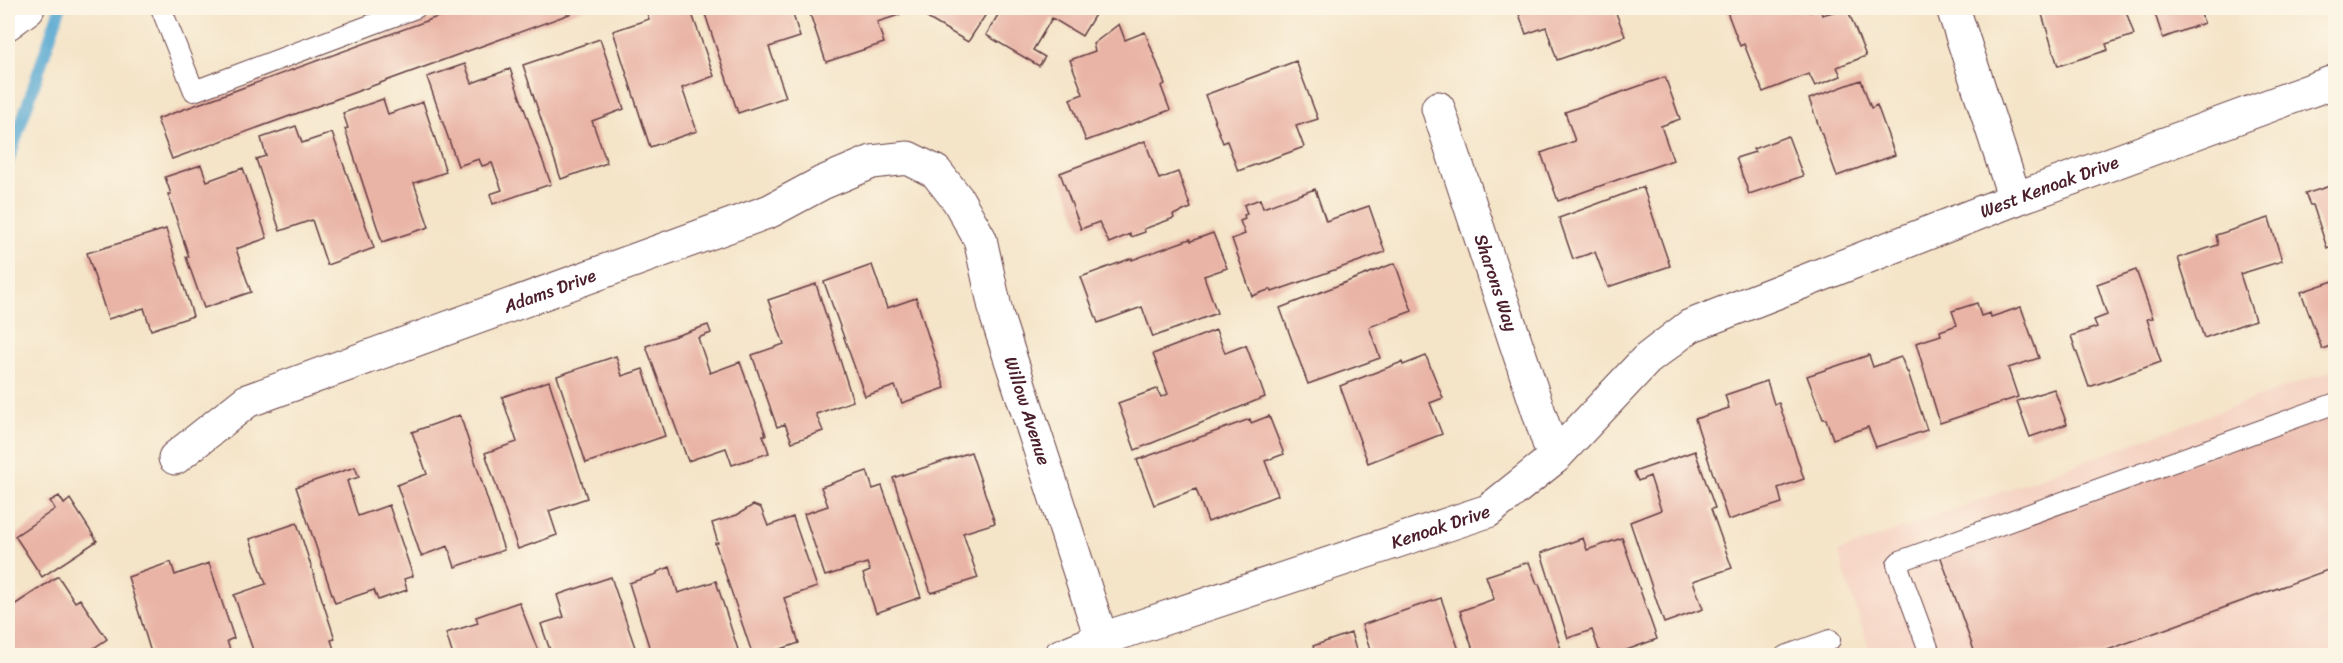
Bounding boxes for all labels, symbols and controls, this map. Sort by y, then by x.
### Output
street label: West Kenoak Drive [1975,146,2124,227]
street label: Sharons Way [1465,230,1527,336]
street label: Adams Drive [498,259,601,323]
street label: Willow Avenue [995,352,1060,470]
street label: Kenoak Drive [1387,495,1495,558]

